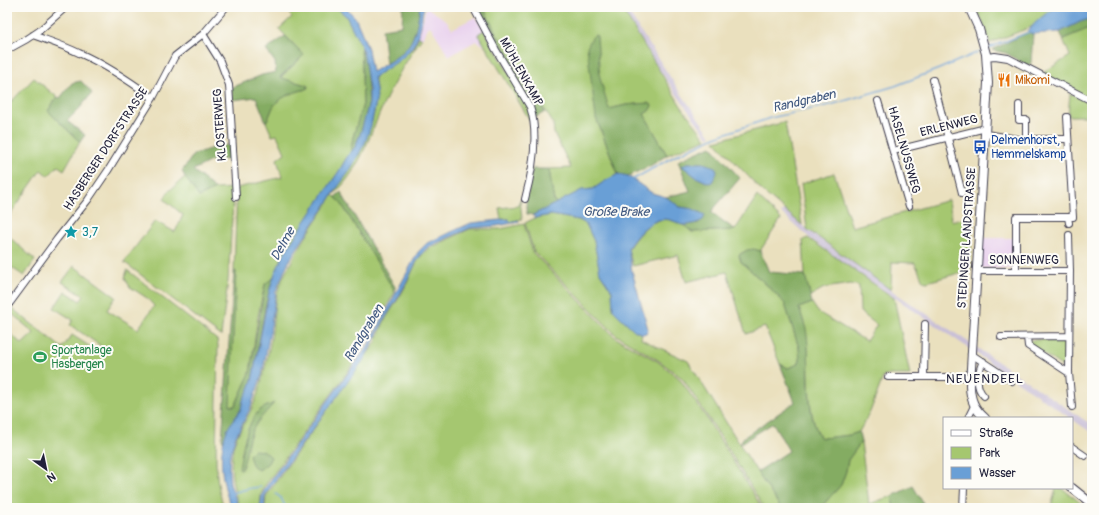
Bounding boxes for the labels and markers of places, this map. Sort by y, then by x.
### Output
restaurant icon: Mikomi [996,72,1012,88]
place label: Mikomi [1015,73,1050,88]
place label: Delmenhorst, Hemmelskamp [991,133,1067,162]
bus stop icon: Delmenhorst, Hemmelskamp [972,139,988,155]
place icon: 3,7 [63,224,79,240]
place label: 3,7 [82,225,99,240]
place label: Sportanlage Hasbergen [51,343,112,372]
sports icon: Sportanlage Hasbergen [32,349,48,365]

